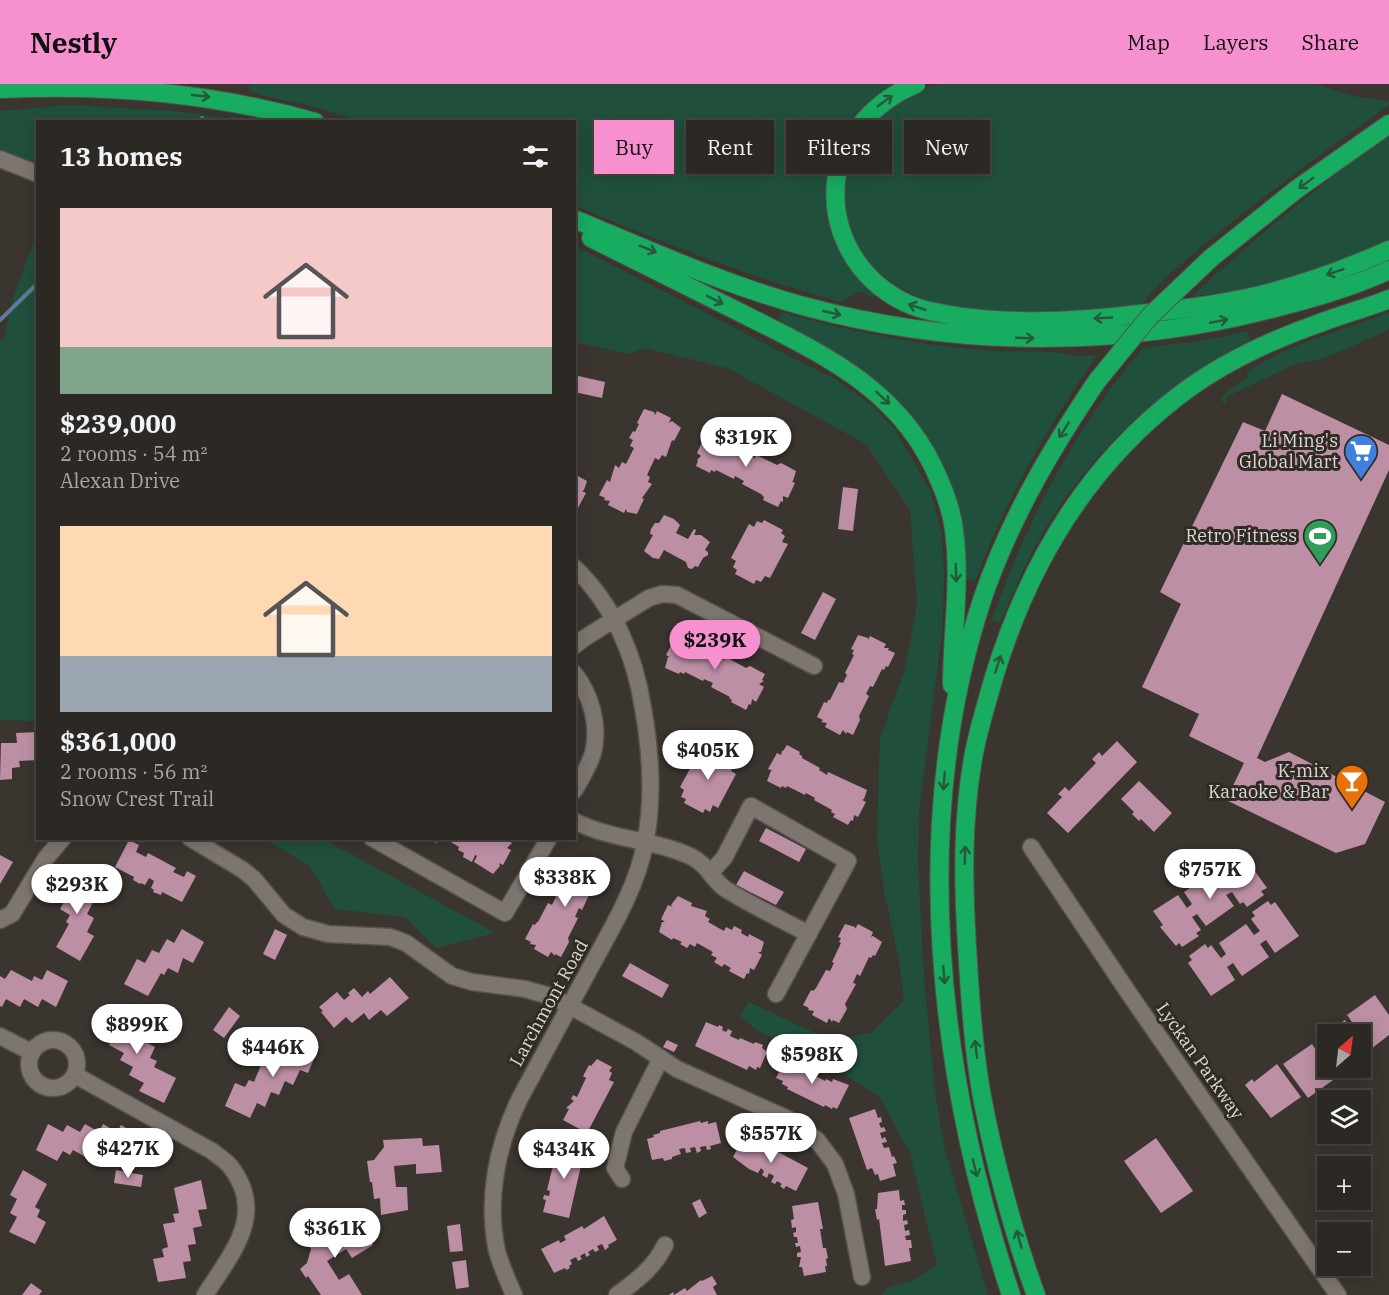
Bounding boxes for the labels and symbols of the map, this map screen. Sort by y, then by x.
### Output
one-way arrow [190,91,210,102]
one-way arrow [876,95,892,107]
one-way arrow [1298,177,1314,189]
one-way arrow [638,244,657,255]
one-way arrow [1326,267,1345,278]
one-way arrow [706,295,724,307]
one-way arrow [908,300,927,311]
one-way arrow [822,307,841,319]
one-way arrow [1094,313,1114,324]
one-way arrow [1209,315,1228,326]
one-way arrow [1015,332,1035,344]
one-way arrow [875,391,890,405]
pin: $319K [704,417,788,468]
one-way arrow [1058,421,1070,438]
place label: Li Ming's Global Mart [1239,429,1338,473]
supermarket icon: Li Ming's Global Mart [1343,433,1379,480]
sports icon: Retro Fitness [1302,518,1338,565]
place label: Retro Fitness [1185,524,1297,547]
one-way arrow [950,562,961,582]
pin: $239K [673,620,757,671]
one-way arrow [993,655,1004,674]
pin: $405K [666,730,750,781]
place label: K-mix Karaoke & Bar [1208,759,1329,803]
bar icon: K-mix Karaoke & Bar [1334,763,1370,810]
one-way arrow [938,770,949,790]
one-way arrow [959,845,970,865]
pin: $757K [1168,849,1252,900]
pin: $338K [523,857,607,908]
pin: $293K [35,864,119,915]
street label: Larchmont Road [504,935,593,1070]
one-way arrow [939,965,950,985]
street label: Lyckan Parkway [1152,998,1249,1124]
pin: $899K [95,1004,179,1055]
north arrow [1317,1024,1371,1078]
pin: $446K [231,1027,315,1078]
pin: $598K [770,1034,854,1085]
one-way arrow [970,1040,981,1060]
pin: $557K [729,1113,813,1164]
pin: $427K [86,1128,170,1179]
pin: $434K [522,1129,606,1180]
one-way arrow [970,1158,982,1177]
pin: $361K [293,1208,377,1259]
one-way arrow [1013,1230,1024,1249]

